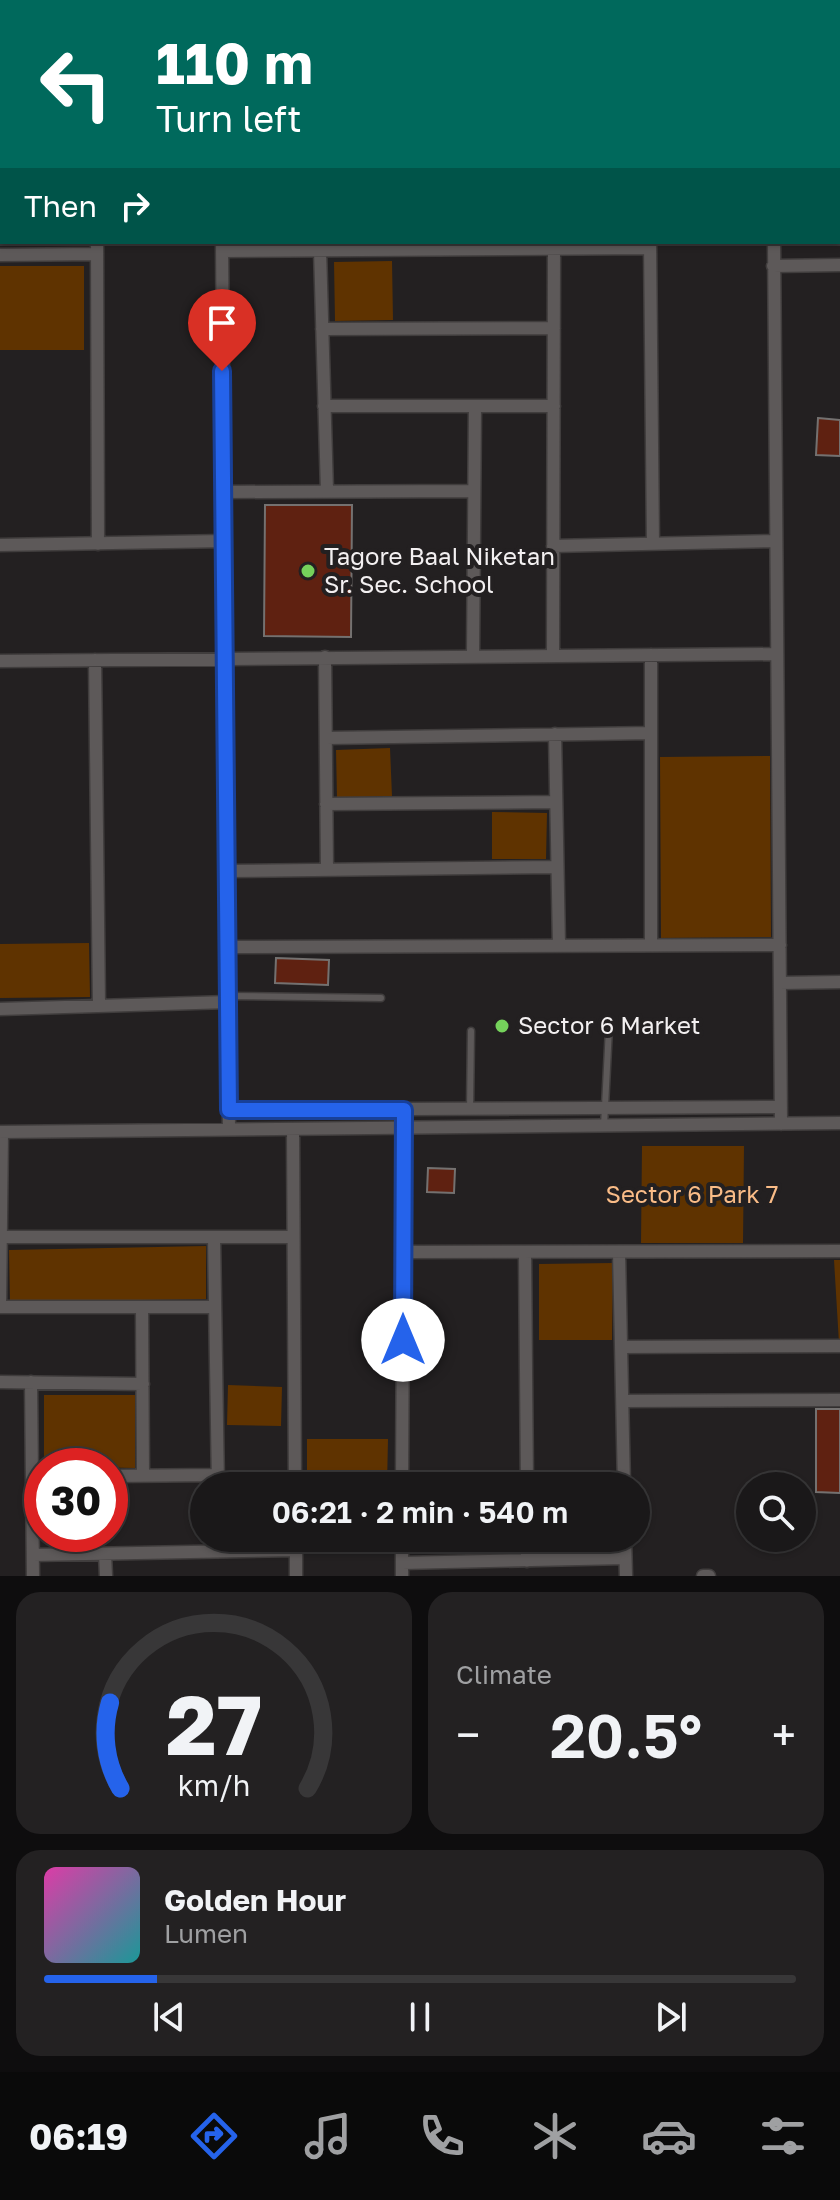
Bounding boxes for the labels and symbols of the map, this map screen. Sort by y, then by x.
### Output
pin [188,289,256,371]
place label: Tagore Baal Niketan Sr. Sec. School [324,541,555,598]
marker: Tagore Baal Niketan Sr. Sec. School [299,562,317,580]
place label: Sector 6 Market [518,1010,700,1039]
marker: Sector 6 Market [493,1017,511,1035]
park label: Sector 6 Park 7 [606,1179,778,1208]
position arrow [361,1298,445,1382]
speed limit sign: 30 [24,1448,128,1552]

